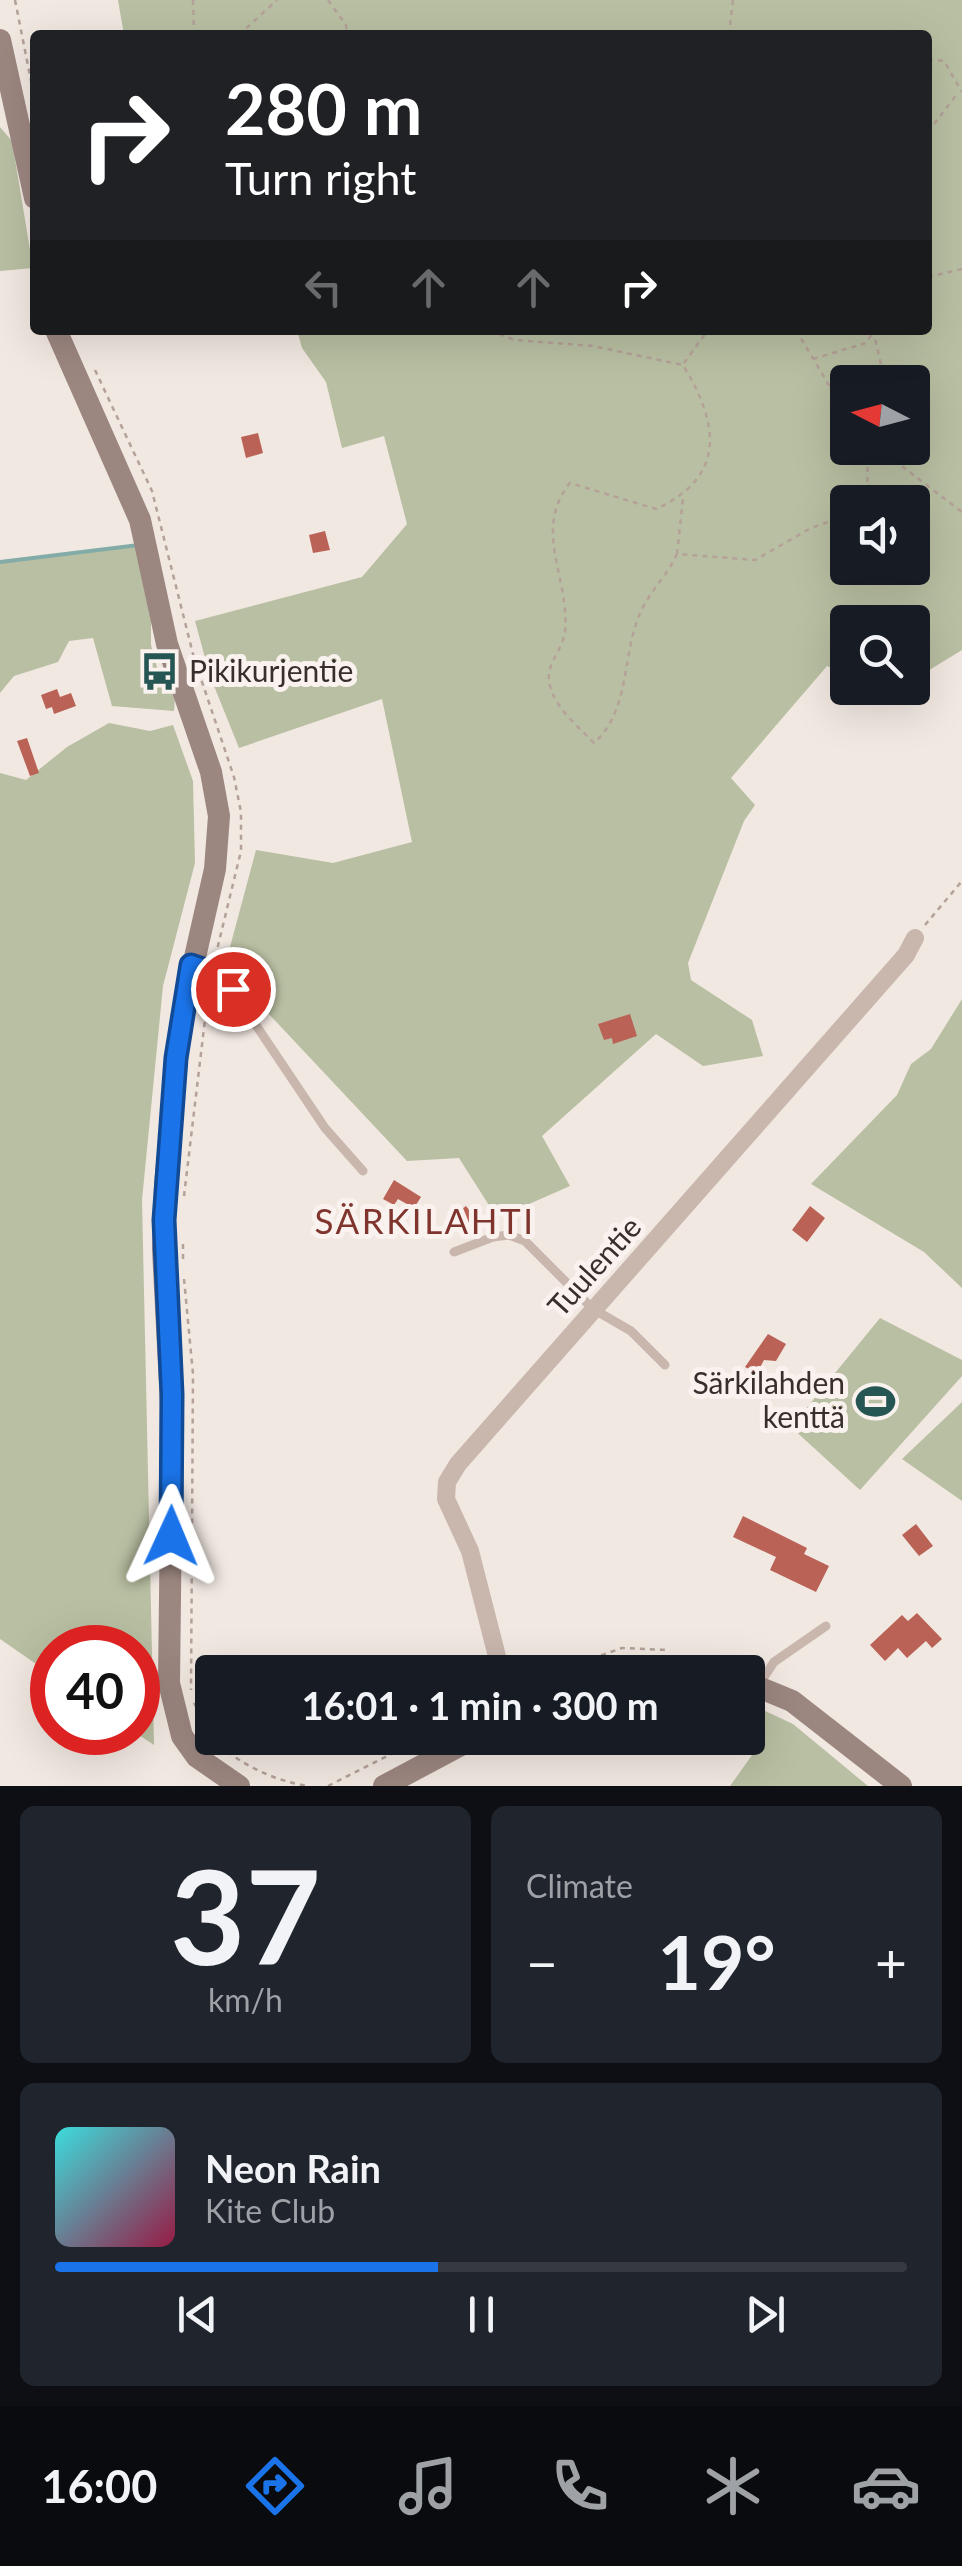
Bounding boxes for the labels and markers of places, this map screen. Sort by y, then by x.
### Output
bus stop icon: Pikikurjentie [138,651,180,693]
place label: Pikikurjentie [189,652,353,688]
pin [191,947,276,1032]
place label: Särkilahden kenttä [693,1364,845,1434]
sports icon: Särkilahden kenttä [854,1380,896,1422]

